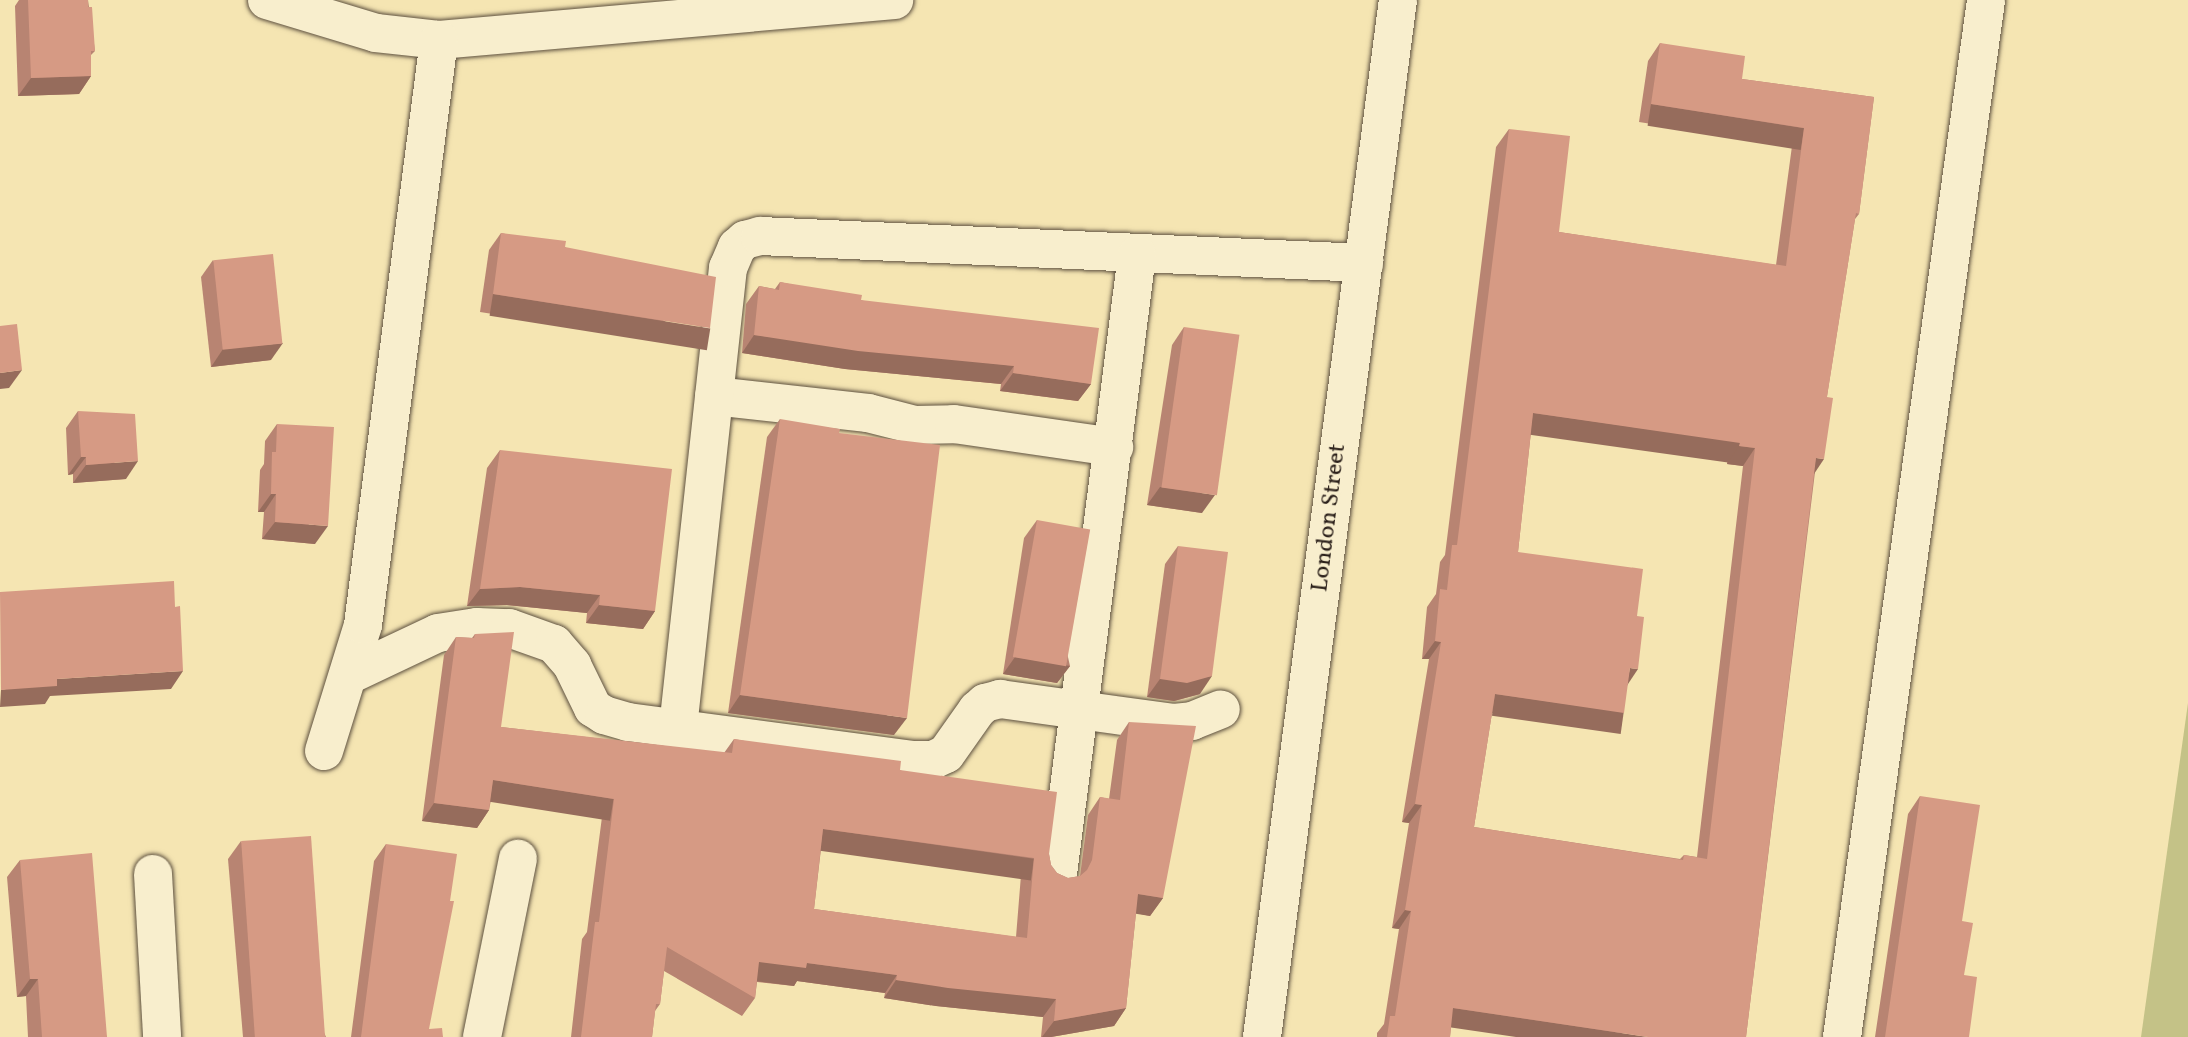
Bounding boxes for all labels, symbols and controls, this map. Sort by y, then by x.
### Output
street label: London Street [1307,442,1353,594]

